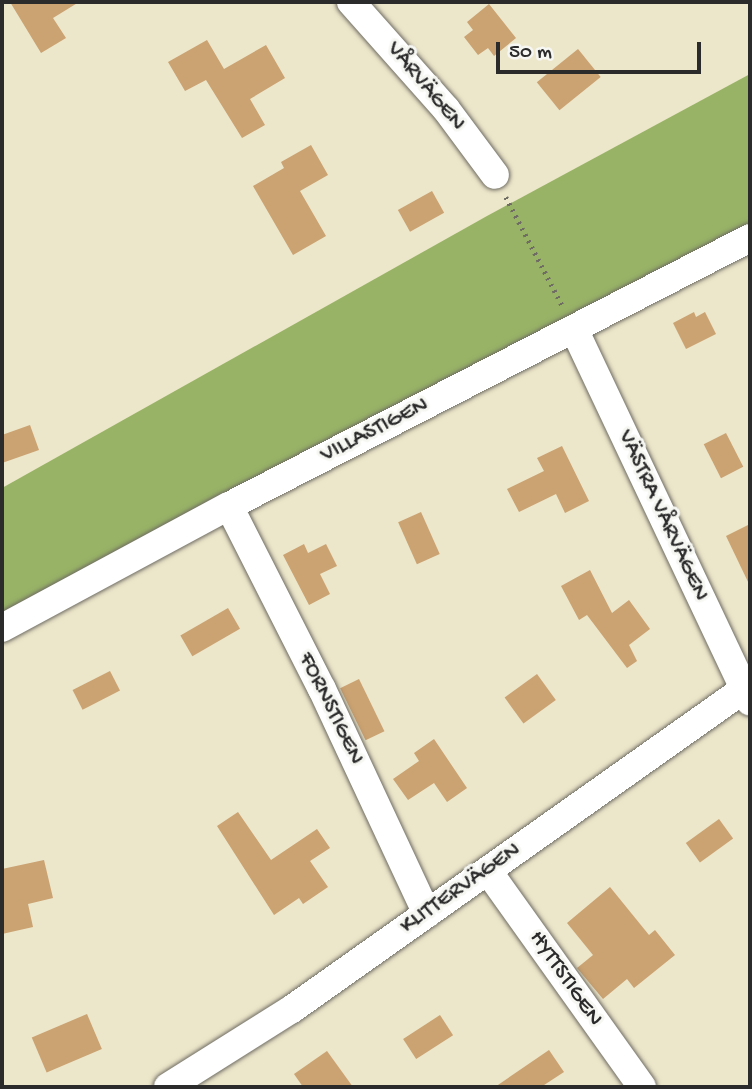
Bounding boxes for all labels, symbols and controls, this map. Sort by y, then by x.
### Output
scale bar [500,28,705,72]
street label: VÅRVÄGEN [380,37,470,137]
text: 50 m [509,41,552,66]
street label: VILLASTIGEN [316,392,434,470]
street label: VÄSTRA VÅRVÄGEN [610,426,714,606]
street label: FORNSTIGEN [291,648,369,770]
street label: KLITTERVÄGEN [395,837,527,941]
street label: HYTTSTIGEN [522,926,608,1032]

